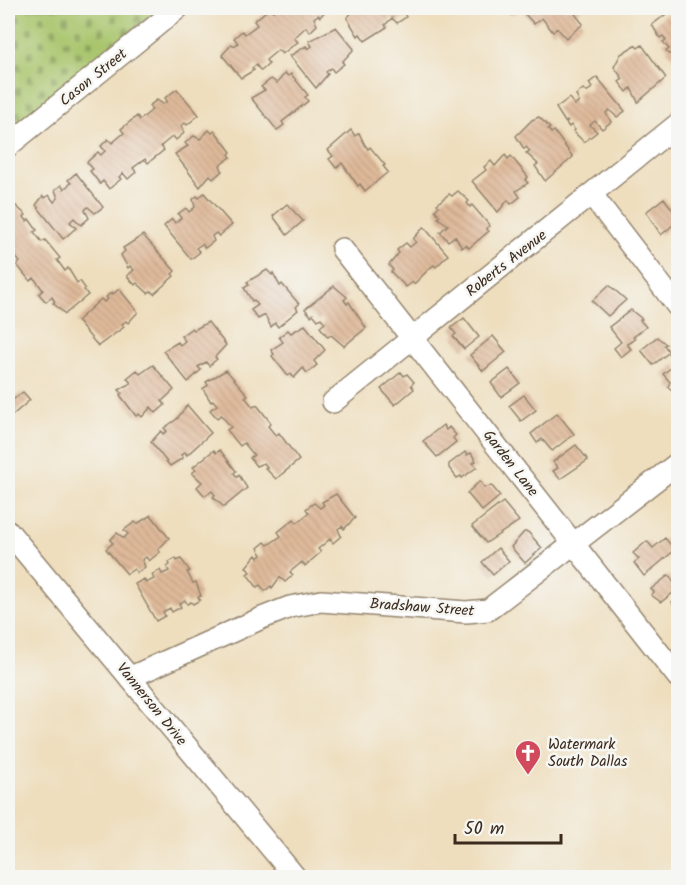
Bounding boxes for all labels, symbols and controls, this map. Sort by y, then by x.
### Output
street label: Cason Street [54,43,133,113]
street label: Roberts Avenue [461,224,553,303]
street label: Garden Lane [476,425,544,502]
street label: Bradshaw Street [369,592,475,624]
street label: Vannerson Drive [110,658,193,752]
place label: Watermark South Dallas [548,733,628,774]
church icon: Watermark South Dallas [513,738,543,776]
scale bar [455,807,562,845]
text: 50 m [464,815,504,844]

